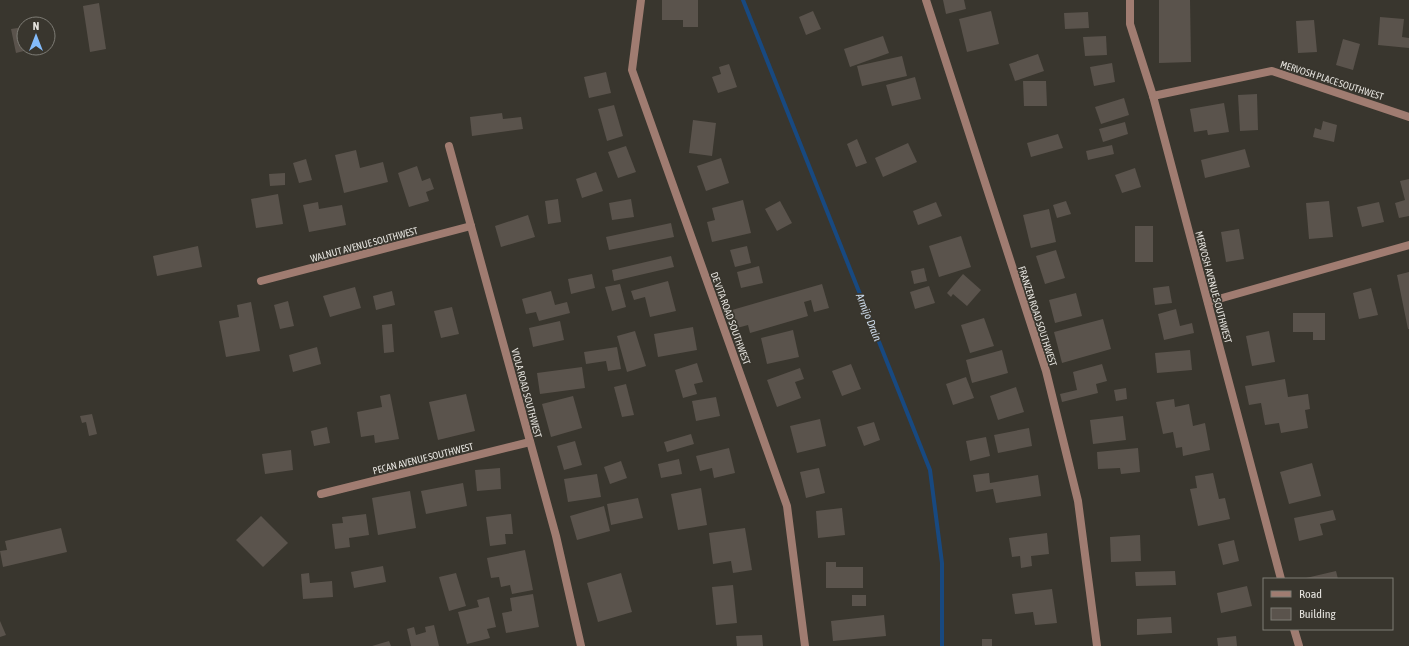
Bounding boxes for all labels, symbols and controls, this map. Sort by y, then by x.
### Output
north arrow [16,16,56,56]
text: N [33,20,39,32]
street label: MERVOSH PLACE SOUTHWEST [1279,59,1385,103]
street label: WALNUT AVENUE SOUTHWEST [309,225,420,264]
street label: MERVOSH AVENUE SOUTHWEST [1193,230,1234,345]
street label: FRANZEN ROAD SOUTHWEST [1016,265,1059,368]
street label: DE VITA ROAD SOUTHWEST [709,270,753,367]
water label: Armijo Drain [854,290,884,343]
street label: VIOLA ROAD SOUTHWEST [509,347,544,440]
street label: PECAN AVENUE SOUTHWEST [372,441,475,476]
legend [1263,578,1393,630]
text: Road [1299,587,1322,601]
text: Building [1299,607,1337,621]

